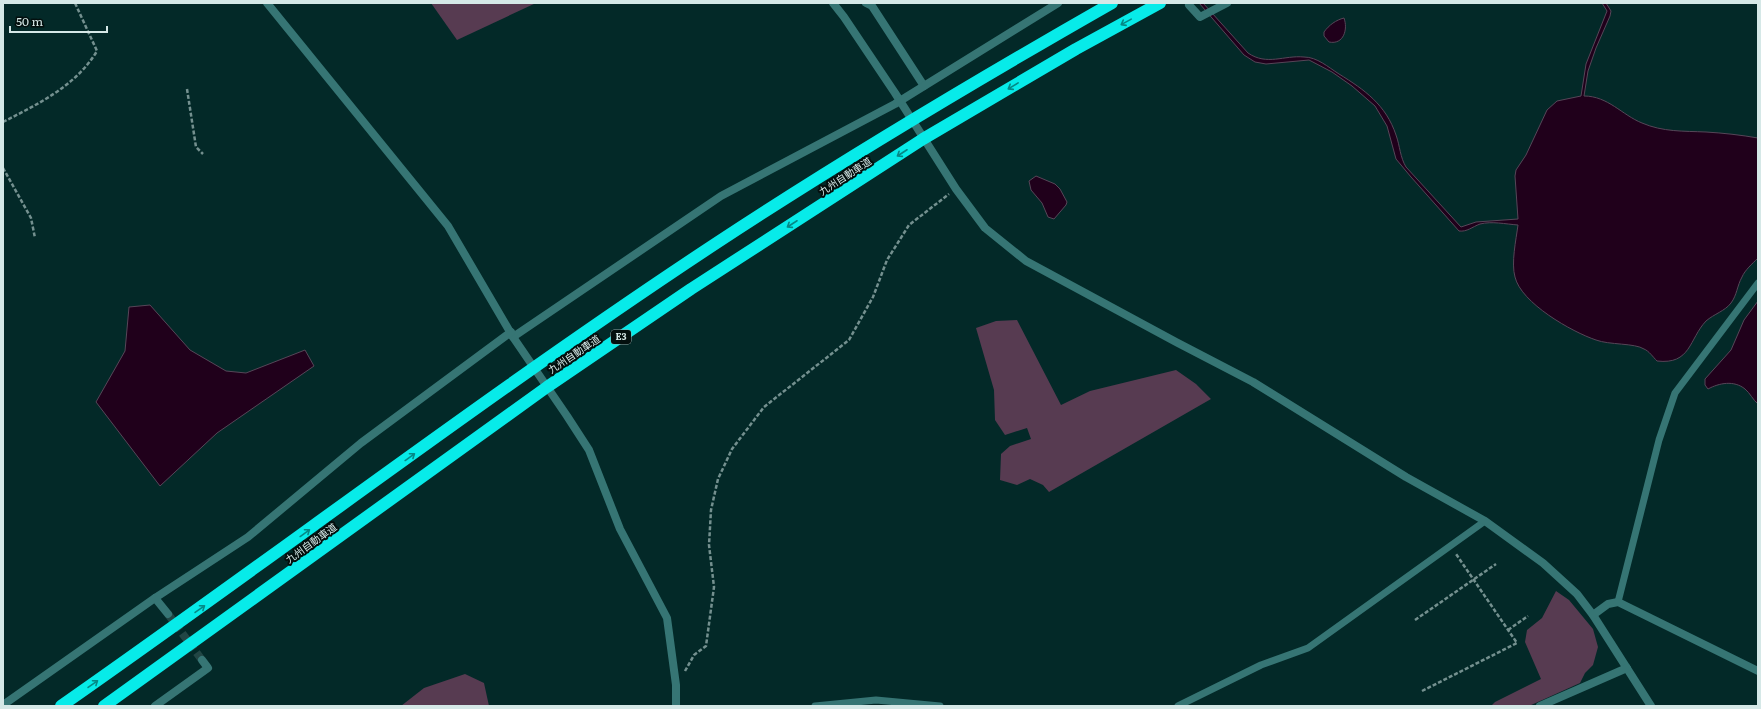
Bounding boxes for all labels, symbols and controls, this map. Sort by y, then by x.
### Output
scale bar [10,8,107,34]
text: 50 m [16,12,43,30]
one-way arrow [1120,18,1132,26]
one-way arrow [1007,83,1019,91]
one-way arrow [896,150,908,158]
street label: 九州自動車道 [815,153,874,198]
one-way arrow [786,220,798,228]
road number: E3 [611,330,631,344]
street label: 九州自動車道 [545,331,603,377]
one-way arrow [405,453,416,461]
street label: 九州自動車道 [282,519,339,566]
one-way arrow [299,529,310,537]
one-way arrow [194,605,205,613]
one-way arrow [87,680,98,688]

